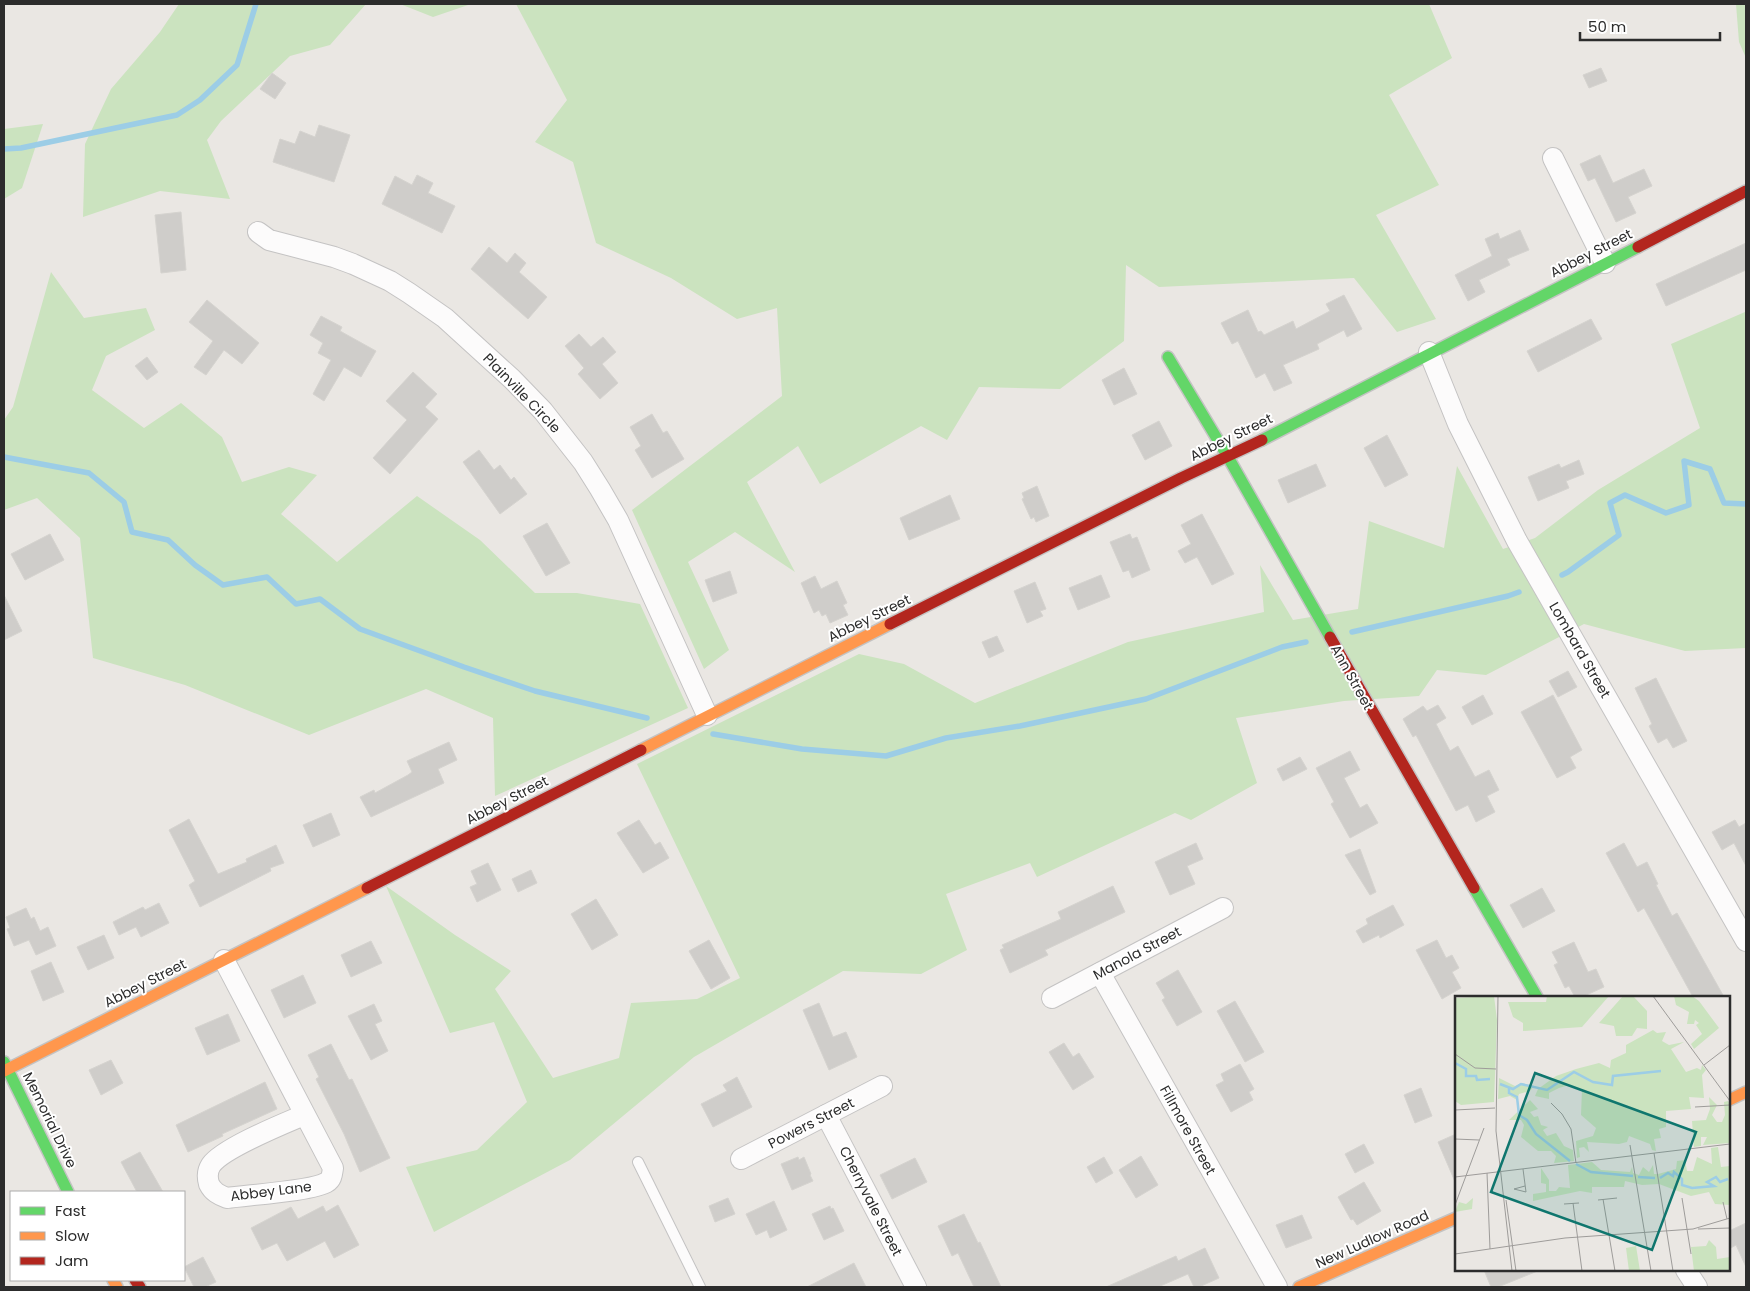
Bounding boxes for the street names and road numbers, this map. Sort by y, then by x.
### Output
street label: Abbey Street [1547,224,1635,282]
street label: Plainville Circle [479,349,566,438]
street label: Abbey Street [1186,408,1276,466]
street label: Abbey Street [824,589,914,647]
street label: Lombard Street [1544,598,1616,702]
street label: Ann Street [1326,641,1378,713]
street label: Abbey Street [463,771,551,829]
street label: Manola Street [1089,921,1185,985]
street label: Abbey Street [101,954,189,1012]
street label: Memorial Drive [18,1069,82,1172]
street label: Fillmore Street [1155,1082,1221,1178]
street label: Powers Street [764,1093,858,1153]
street label: Cherryvale Street [835,1143,907,1259]
street label: Abbey Lane [229,1176,313,1206]
street label: New Ludlow Road [1312,1205,1432,1273]

